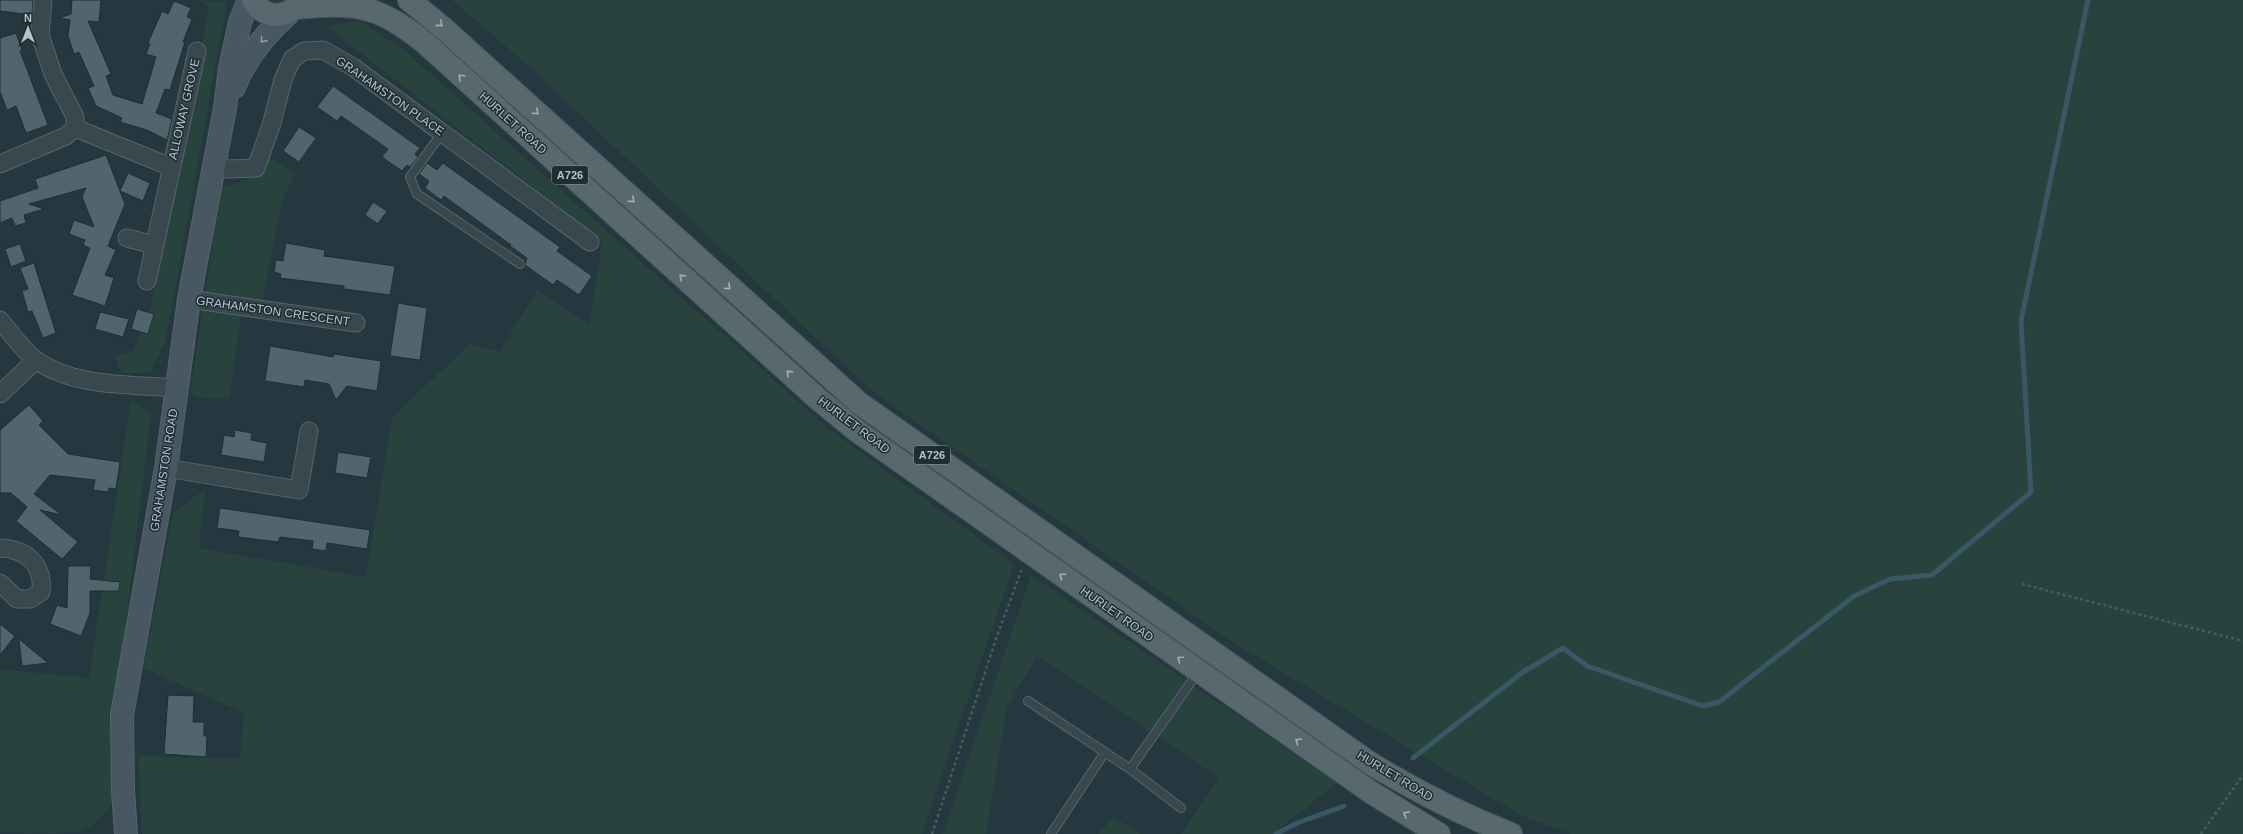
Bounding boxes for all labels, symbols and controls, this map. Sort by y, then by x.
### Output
north arrow [8,8,48,48]
text: N [24,12,32,24]
one-way arrow [435,20,442,27]
one-way arrow [260,35,267,42]
street label: GRAHAMSTON PLACE [333,53,447,139]
street label: ALLOWAY GROVE [166,57,202,161]
one-way arrow [459,74,466,81]
street label: HURLET ROAD [476,89,550,157]
one-way arrow [531,107,538,114]
road number: A726 [552,166,588,184]
one-way arrow [627,195,635,202]
one-way arrow [680,274,687,281]
one-way arrow [723,282,731,289]
street label: GRAHAMSTON CRESCENT [195,293,351,329]
one-way arrow [787,371,794,378]
street label: HURLET ROAD [816,394,893,457]
street label: GRAHAMSTON ROAD [147,407,181,532]
road number: A726 [914,446,950,464]
one-way arrow [1060,573,1067,580]
street label: HURLET ROAD [1078,584,1156,645]
one-way arrow [1177,656,1184,664]
one-way arrow [1295,739,1302,746]
street label: HURLET ROAD [1355,748,1436,804]
one-way arrow [1403,811,1410,818]

